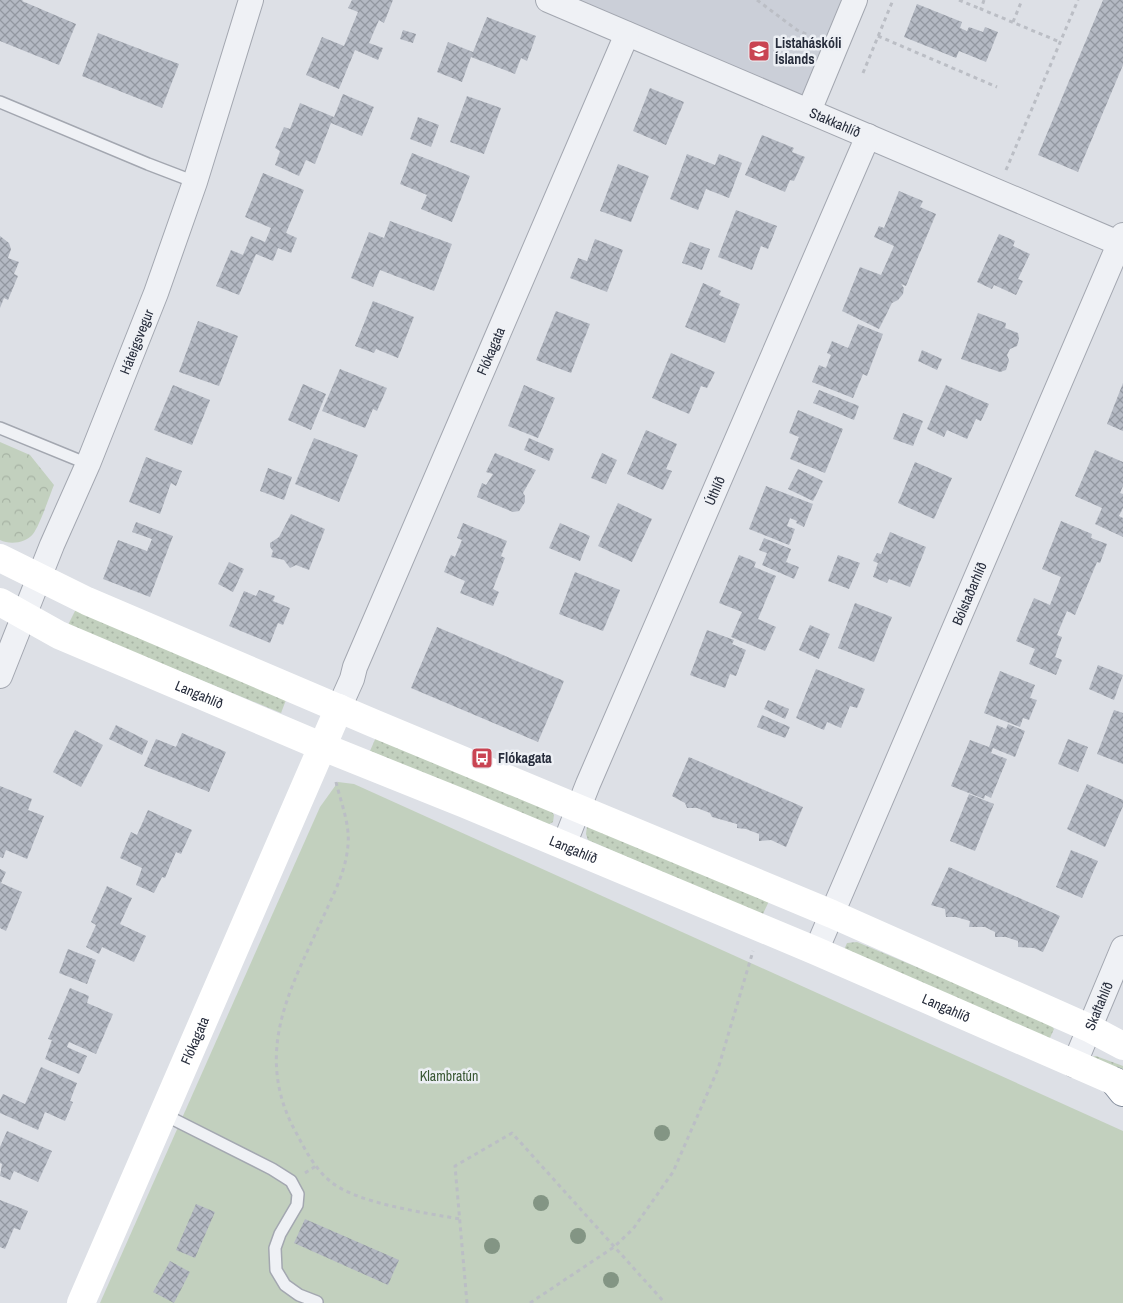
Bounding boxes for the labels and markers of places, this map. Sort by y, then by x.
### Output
place label: Listaháskóli Íslands [775,34,841,68]
school or university icon: Listaháskóli Íslands [747,39,771,63]
bus stop icon: Flókagata [470,746,494,770]
place label: Flókagata [498,749,552,767]

